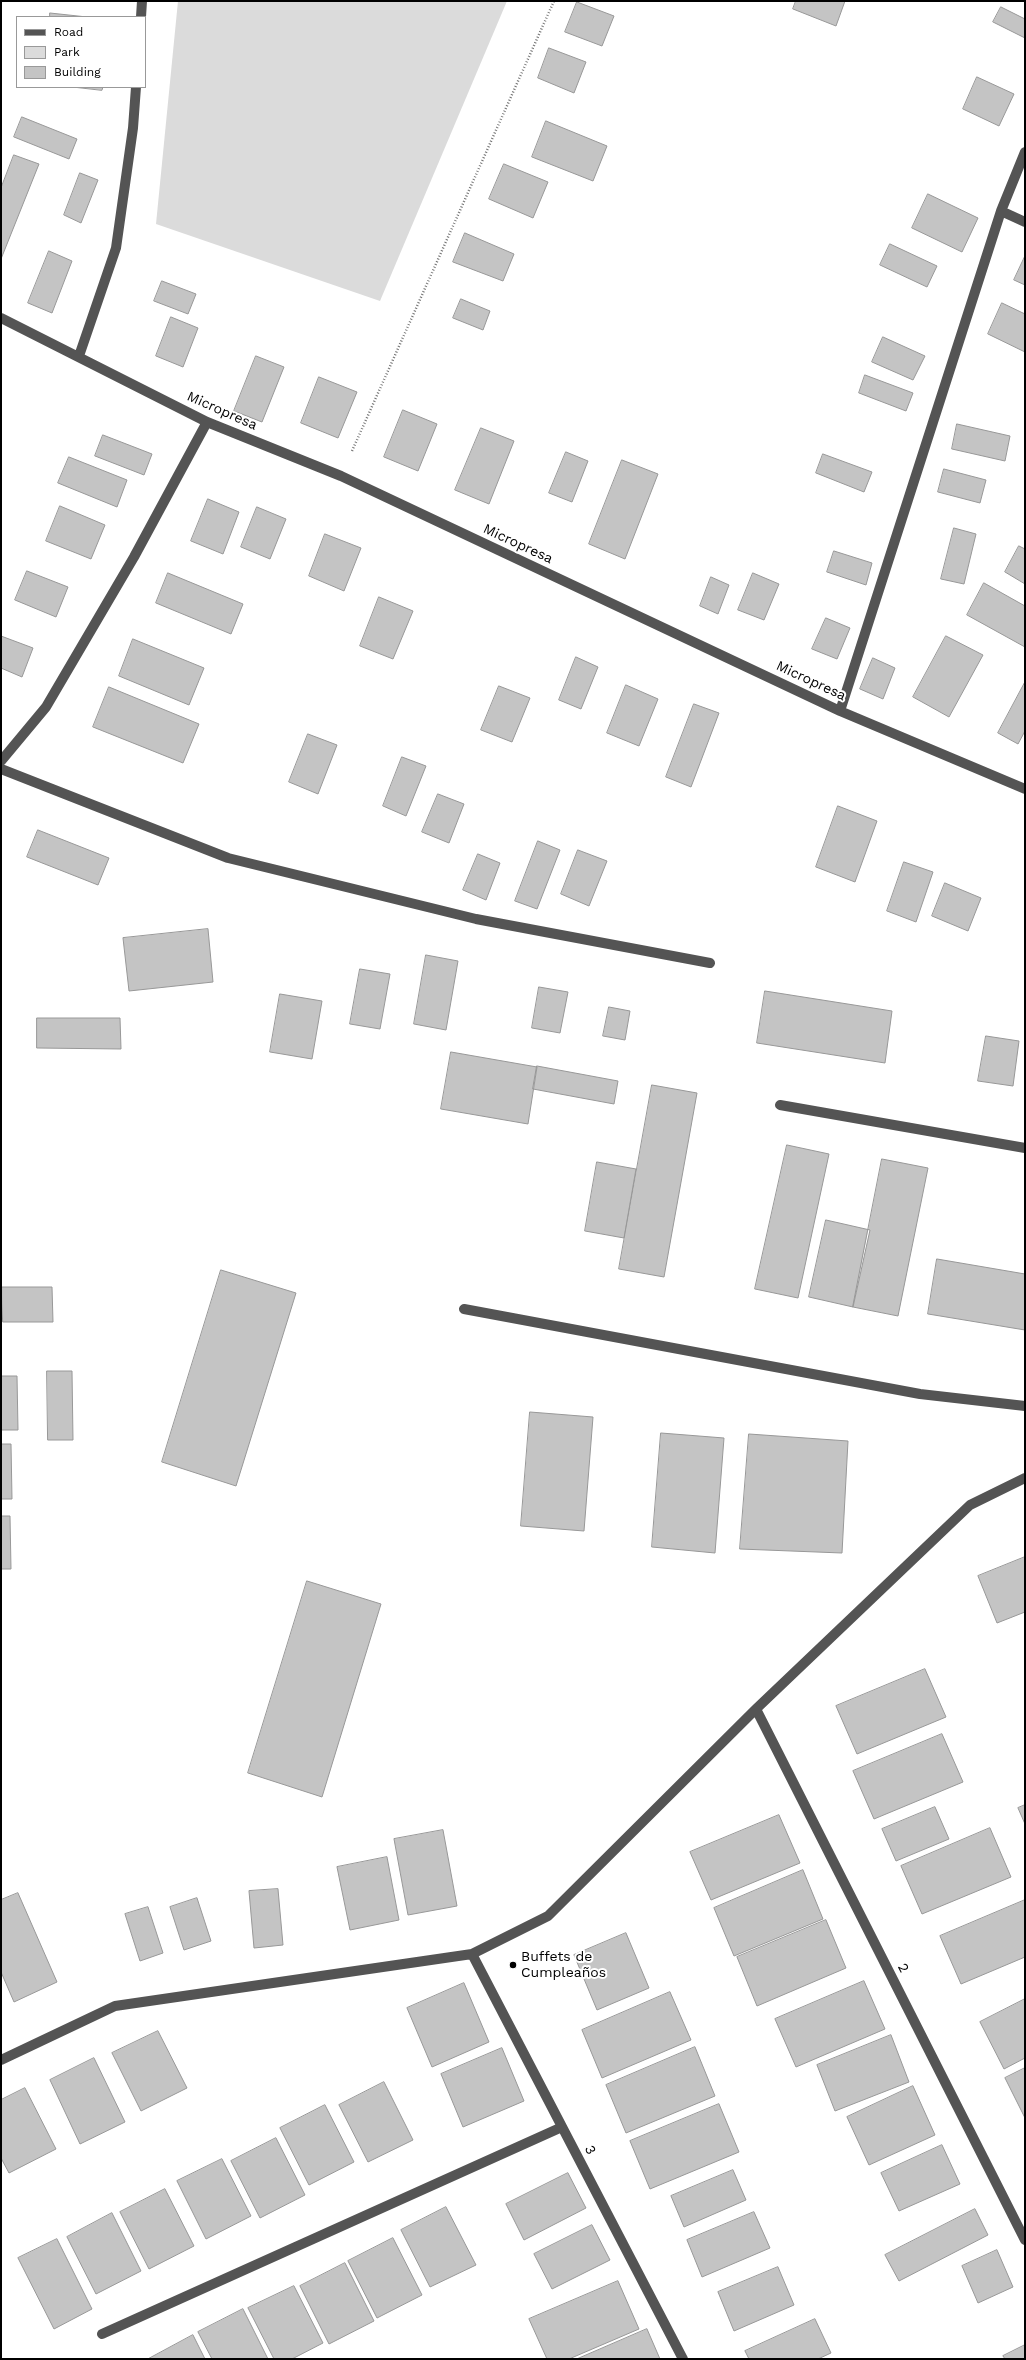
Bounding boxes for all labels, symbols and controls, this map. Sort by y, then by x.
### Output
legend [16,16,146,88]
text: Road [54,25,83,39]
text: Park [54,45,80,59]
text: Building [54,65,101,79]
street label: Micropresa [184,388,260,434]
street label: Micropresa [480,521,556,567]
street label: Micropresa [773,658,849,704]
place label: Buffets de Cumpleaños [521,1949,606,1982]
marker: Buffets de Cumpleaños [508,1960,518,1970]
street label: 2 [894,1961,912,1975]
street label: 3 [581,2143,599,2157]

